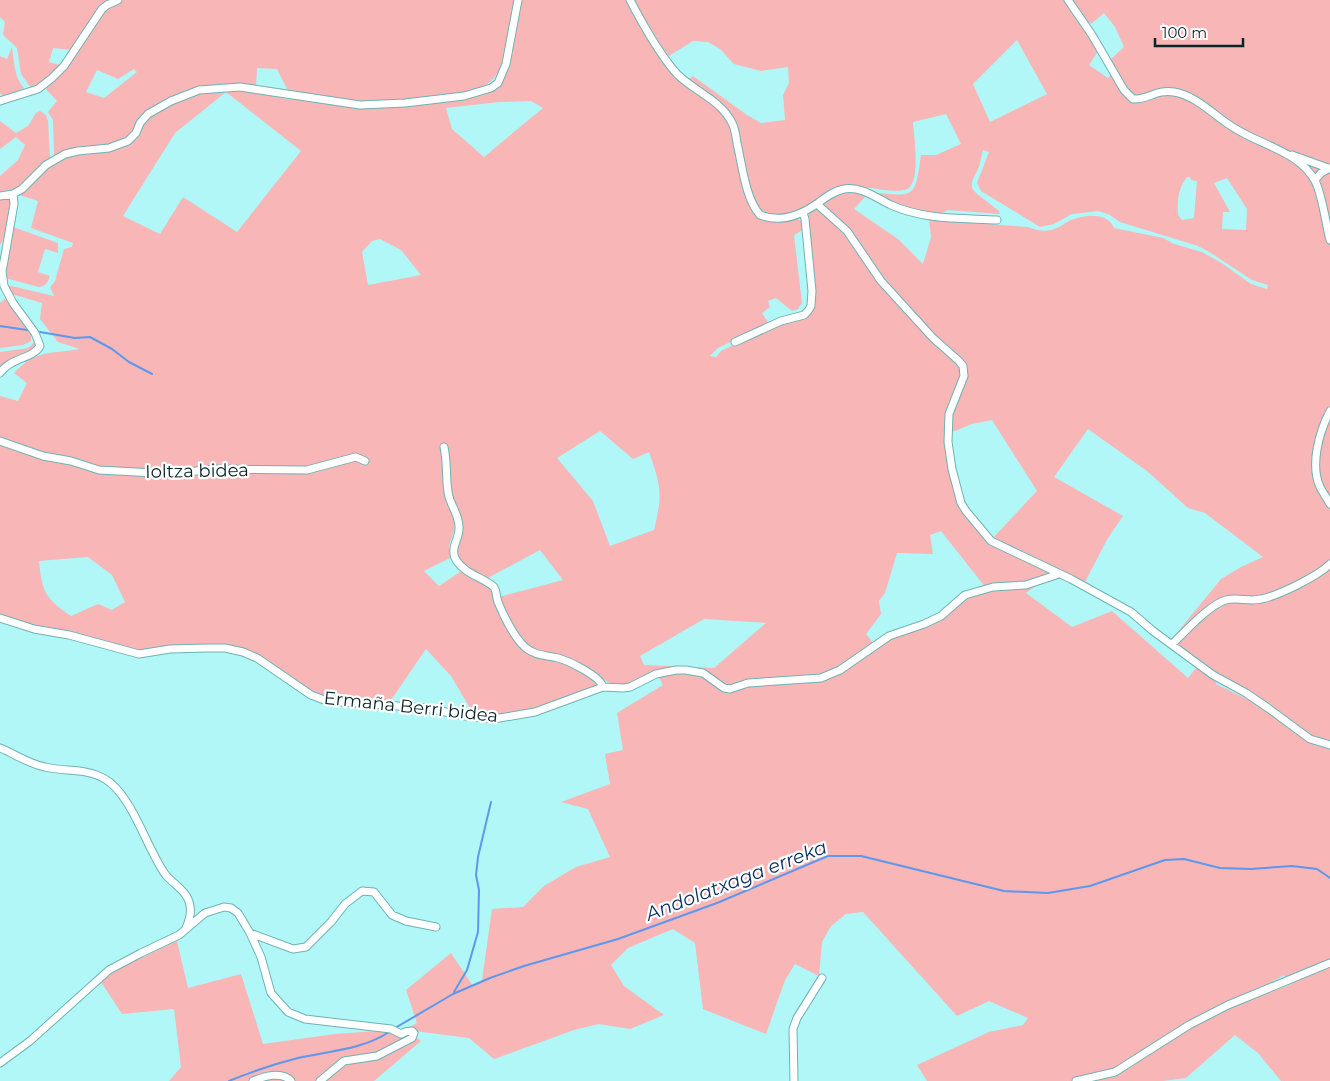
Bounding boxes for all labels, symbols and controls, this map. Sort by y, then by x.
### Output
scale bar [1155,15,1242,47]
text: 100 m [1162,23,1207,42]
street label: Ioltza bidea [145,459,249,483]
street label: Ermaña Berri bidea [323,687,499,727]
water label: Andolatxaga erreka [641,835,830,926]

